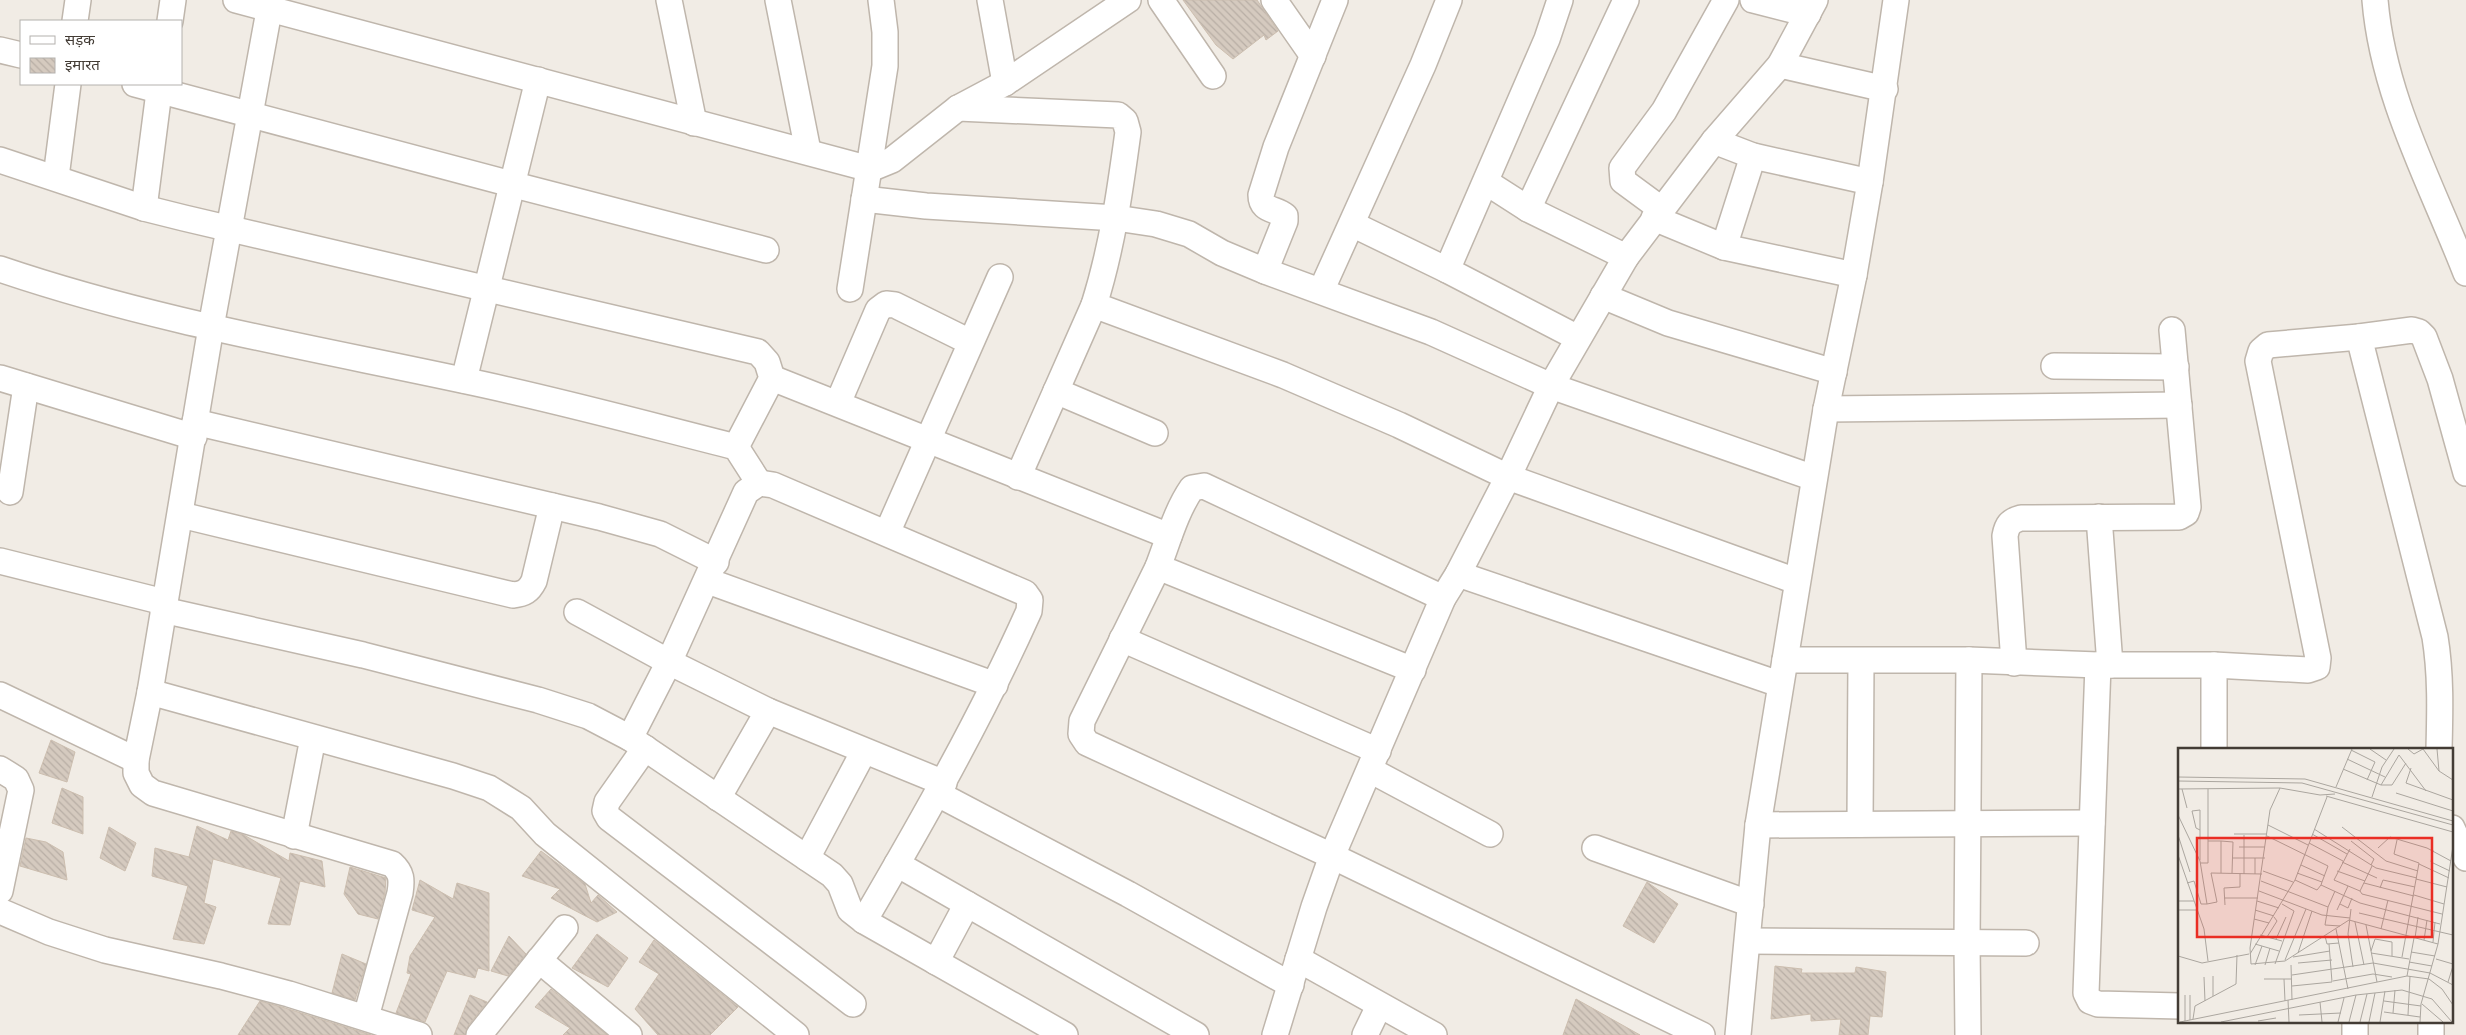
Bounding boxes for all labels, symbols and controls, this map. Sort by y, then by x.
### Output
legend [20,20,182,85]
text: सड़क [65,31,95,48]
text: इमारत [65,56,100,73]
inset map [2178,748,2454,1022]

